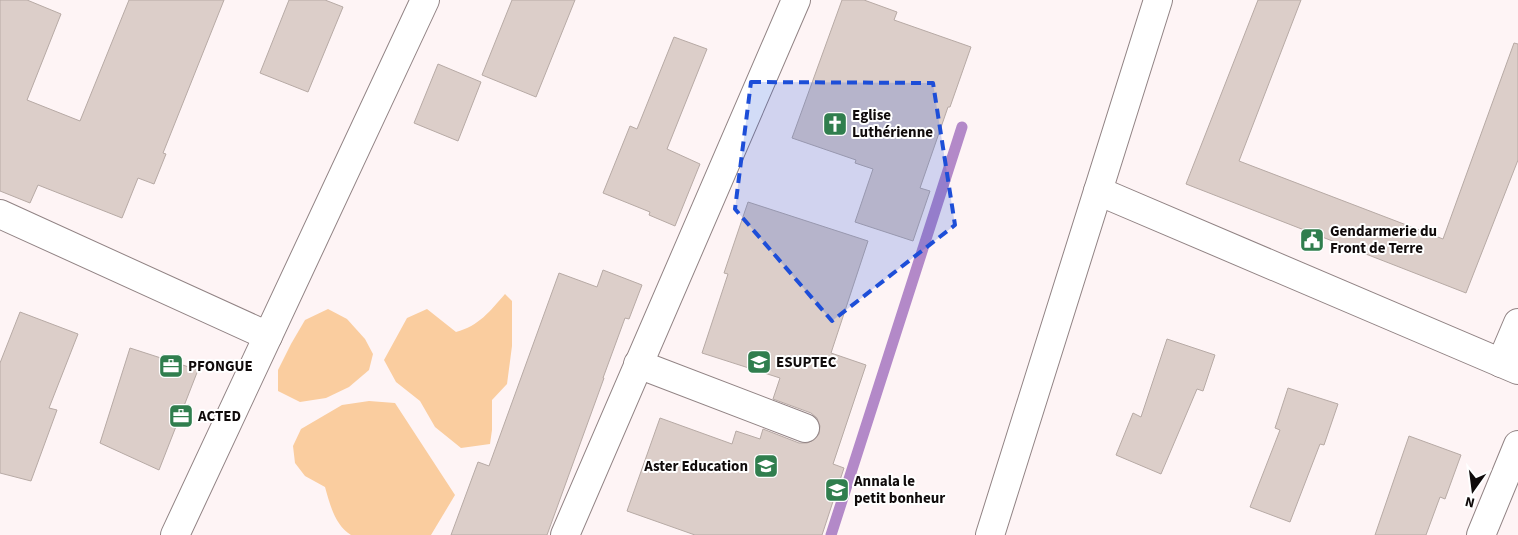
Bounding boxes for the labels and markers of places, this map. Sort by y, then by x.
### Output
place label: Eglise Luthérienne [852,105,933,143]
church icon: Eglise Luthérienne [822,111,848,137]
place label: Gendarmerie du Front de Terre [1330,221,1437,259]
public building icon: Gendarmerie du Front de Terre [1299,227,1325,253]
school or university icon: ESUPTEC [746,349,772,375]
place label: ESUPTEC [776,352,837,373]
office icon: PFONGUE [158,353,184,379]
place label: PFONGUE [188,356,253,377]
office icon: ACTED [168,403,194,429]
place label: ACTED [197,406,241,427]
school or university icon: Aster Education [753,453,779,479]
place label: Aster Education [643,456,748,477]
place label: Annala le petit bonheur [853,471,945,509]
school or university icon: Annala le petit bonheur [824,477,850,503]

